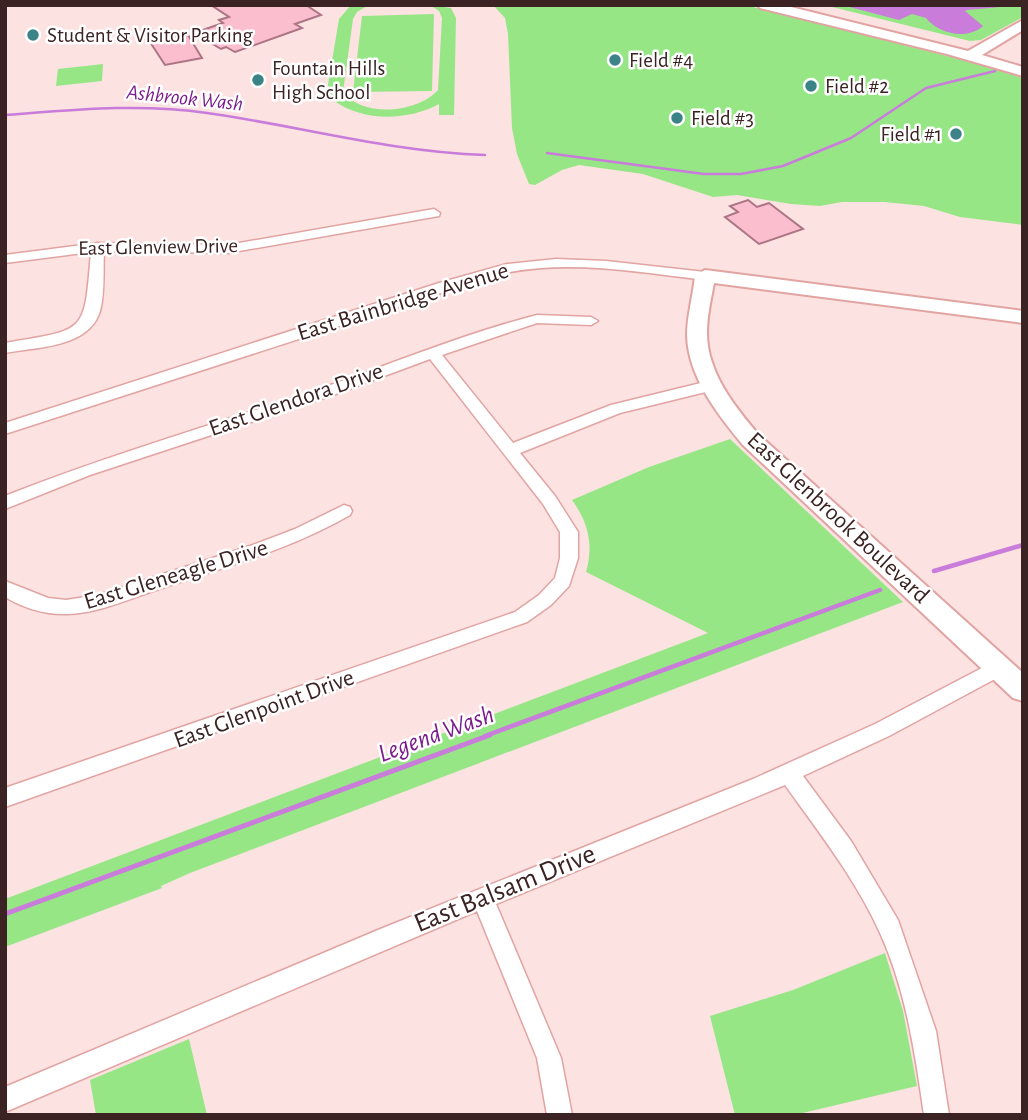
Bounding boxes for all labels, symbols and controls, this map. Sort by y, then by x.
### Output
place label: Student & Visitor Parking [47,25,254,46]
marker: Student & Visitor Parking [25,27,41,43]
place label: Field #4 [629,50,693,71]
marker: Field #4 [607,52,623,68]
place label: Fountain Hills High School [272,58,385,103]
marker: Fountain Hills High School [250,72,266,88]
place label: Field #2 [825,76,889,97]
marker: Field #2 [803,78,819,94]
water label: Ashbrook Wash [125,81,244,115]
place label: Field #3 [691,108,754,129]
marker: Field #3 [669,110,685,126]
place label: Field #1 [881,124,942,145]
marker: Field #1 [948,126,964,142]
street label: East Glenview Drive [78,235,238,259]
street label: East Bainbridge Avenue [294,258,512,346]
street label: East Glendora Drive [206,359,386,441]
street label: East Glenbrook Boulevard [742,428,934,608]
street label: East Gleneagle Drive [81,536,271,614]
street label: East Glenpoint Drive [171,665,357,753]
water label: Legend Wash [375,701,497,767]
street label: East Balsam Drive [410,840,600,938]

